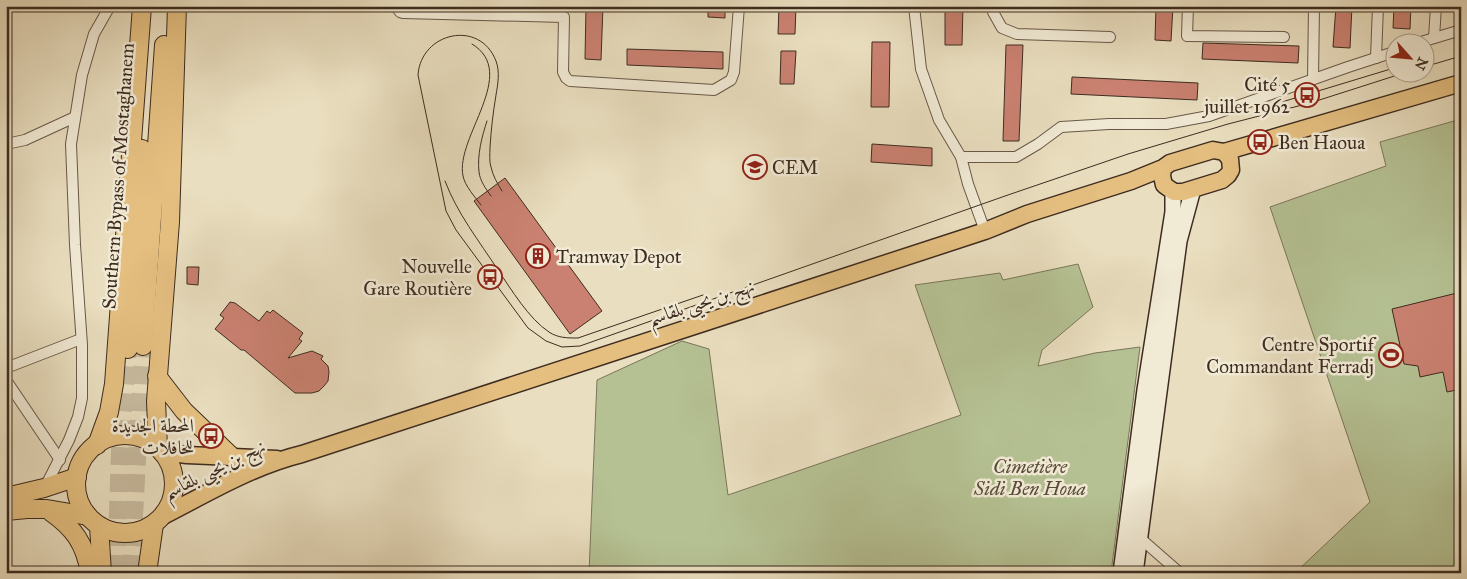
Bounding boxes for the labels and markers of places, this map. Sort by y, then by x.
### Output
place label: Cité 5 juillet 1962 [1201,73,1291,118]
bus stop icon: Cité 5 juillet 1962 [1294,82,1320,108]
bus stop icon: Ben Haoua [1247,129,1273,155]
place label: Ben Haoua [1278,131,1366,154]
school or university icon: CEM [742,154,768,180]
place label: CEM [772,156,818,179]
building icon: Tramway Depot [525,243,551,269]
place label: Tramway Depot [556,245,682,268]
place label: Nouvelle Gare Routière [363,255,472,300]
bus stop icon: Nouvelle Gare Routière [477,264,503,290]
place label: Centre Sportif Commandant Ferradj [1206,333,1377,378]
sports icon: Centre Sportif Commandant Ferradj [1378,342,1404,368]
place label: المحطة الجديدة للحافلات [112,414,194,459]
bus stop icon: المحطة الجديدة للحافلات [198,423,224,449]

